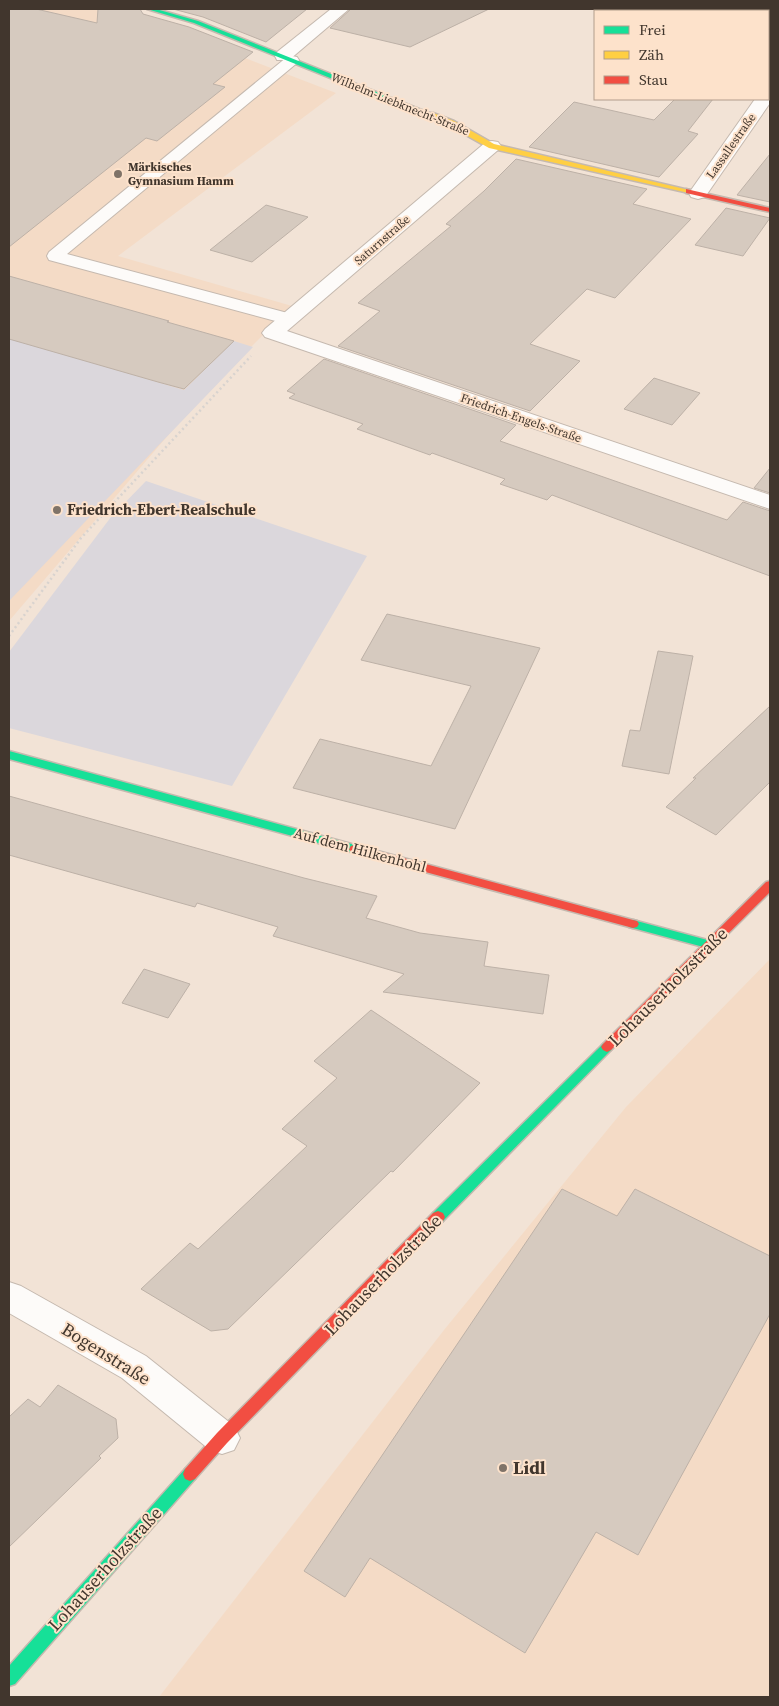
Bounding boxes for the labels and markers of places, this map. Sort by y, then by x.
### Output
place label: Märkisches Gymnasium Hamm [128,159,234,189]
marker: Märkisches Gymnasium Hamm [112,168,124,180]
place label: Friedrich-Ebert-Realschule [67,499,256,520]
marker: Friedrich-Ebert-Realschule [51,504,63,516]
place label: Lidl [513,1455,546,1480]
marker: Lidl [497,1462,509,1474]

